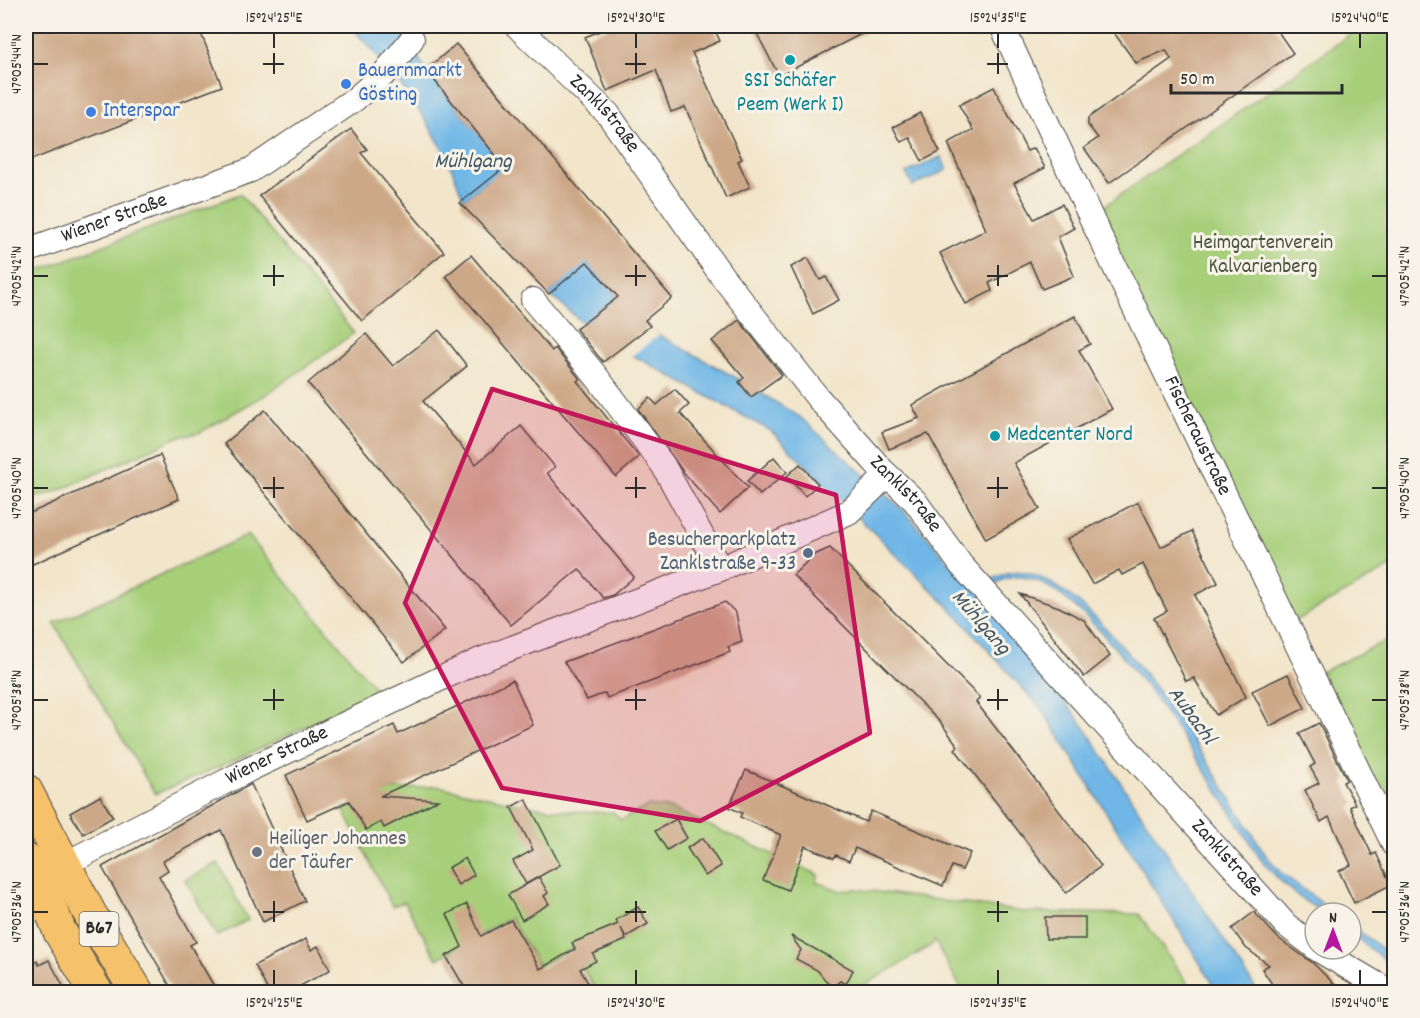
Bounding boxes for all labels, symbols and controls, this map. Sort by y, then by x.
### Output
text: 15°24'25"E [246,8,302,30]
text: 15°24'30"E [607,8,665,30]
text: 15°24'35"E [970,8,1026,30]
text: 15°24'40"E [1331,8,1389,30]
text: 47°05'44"N [7,34,29,94]
marker: SSI Schäfer Peem (Werk I) [783,53,797,67]
place label: Bauernmarkt Gösting [358,57,462,111]
scale bar [1171,57,1342,95]
place label: SSI Schäfer Peem (Werk I) [737,67,843,121]
street label: Zanklstraße [561,68,646,160]
text: 50 m [1180,68,1215,93]
marker: Bauernmarkt Gösting [339,77,353,91]
place label: Interspar [103,97,180,127]
marker: Interspar [84,105,98,119]
water label: Mühlgang [434,147,513,178]
street label: Wiener Straße [57,186,172,252]
park label: Heimgartenverein Kalvarienberg [1193,229,1333,283]
text: 47°05'42"N [7,246,29,306]
text: 47°05'42"N [1395,246,1417,306]
street label: Fischeraustraße [1155,371,1238,501]
place label: Medcenter Nord [1007,421,1133,451]
marker: Medcenter Nord [988,429,1002,443]
street label: Zanklstraße [861,449,948,539]
text: 47°05'40"N [7,457,29,519]
text: 47°05'40"N [1395,457,1417,519]
place label: Besucherparkplatz Zanklstraße 9-33 [648,526,796,580]
marker: Besucherparkplatz Zanklstraße 9-33 [801,546,815,560]
water label: Mühlgang [943,584,1018,663]
text: 47°05'38"N [7,670,29,730]
text: 47°05'38"N [1395,670,1417,730]
water label: Aubachl [1159,680,1224,753]
street label: Wiener Straße [221,719,334,794]
street label: Zanklstraße [1183,813,1269,904]
place label: Heiliger Johannes der Täufer [269,825,407,879]
marker: Heiliger Johannes der Täufer [250,845,264,859]
text: 47°05'36"N [7,881,29,943]
text: 47°05'36"N [1395,881,1417,943]
north arrow [1303,901,1363,961]
text: N [1329,907,1337,930]
road number: B67 [80,912,118,946]
text: 15°24'25"E [246,993,302,1015]
text: 15°24'30"E [607,993,665,1015]
text: 15°24'35"E [970,993,1026,1015]
text: 15°24'40"E [1331,993,1389,1015]

